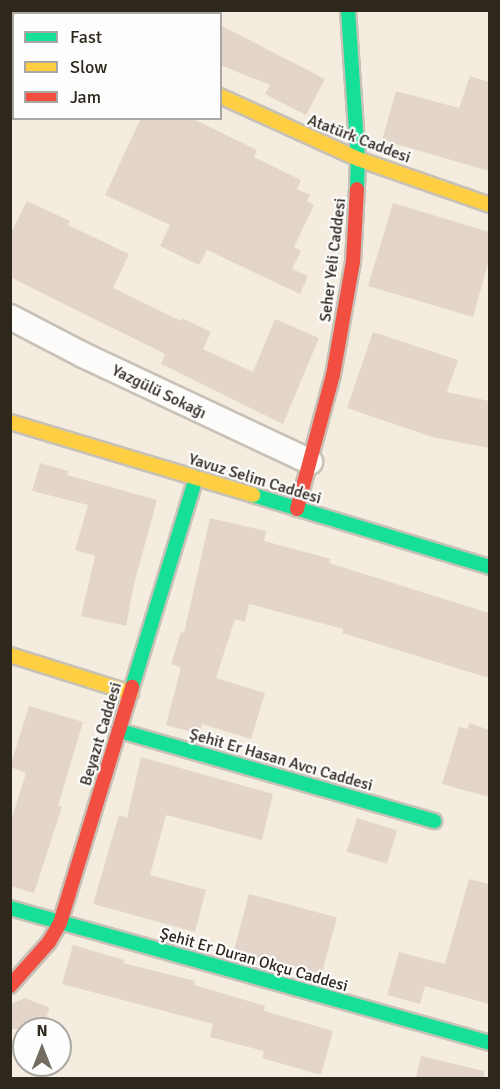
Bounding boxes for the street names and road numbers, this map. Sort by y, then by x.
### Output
street label: Atatürk Caddesi [305,111,413,167]
street label: Seher Yeli Caddesi [316,197,350,323]
street label: Yazgülü Sokağı [109,361,209,423]
street label: Yavuz Selim Caddesi [186,450,324,508]
street label: Beyazıt Caddesi [76,680,126,788]
street label: Şehit Er Hasan Avcı Caddesi [187,725,375,795]
street label: Şehit Er Duran Okçu Caddesi [158,924,350,996]

